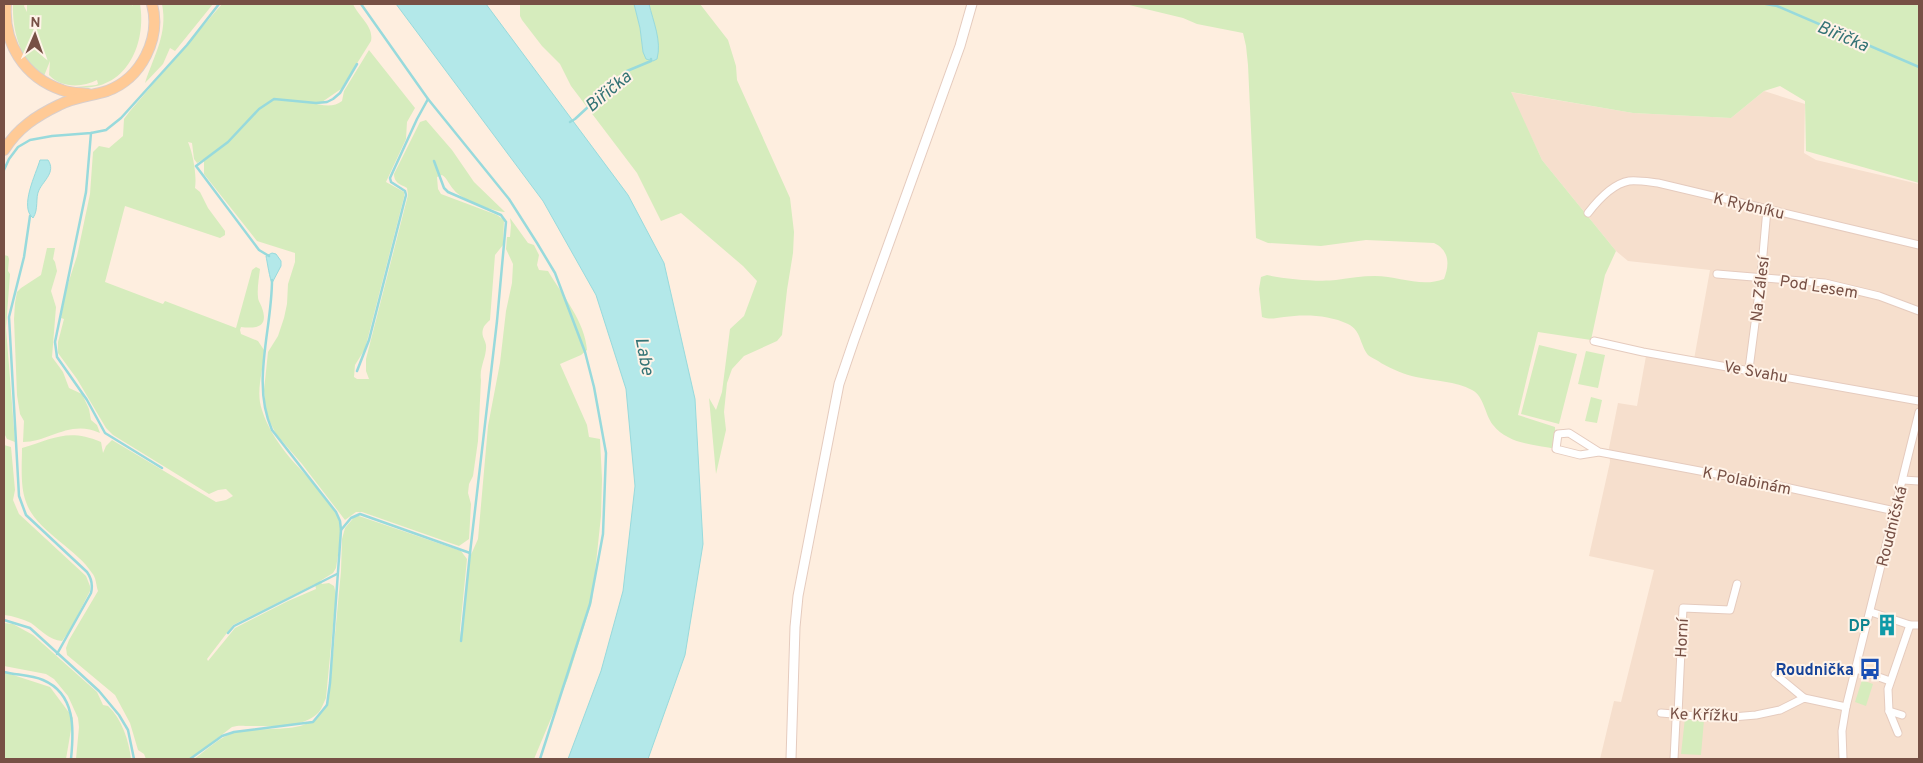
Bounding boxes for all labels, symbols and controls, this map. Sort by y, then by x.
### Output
north arrow [10,10,60,60]
text: N [30,15,41,32]
water label: Biřička [1813,16,1872,59]
water label: Biřička [581,66,637,118]
street label: K Rybníku [1711,189,1786,225]
street label: Na Zálesí [1747,253,1775,323]
street label: Pod Lesem [1778,272,1859,304]
water label: Labe [629,335,659,378]
street label: Ve Svahu [1722,357,1789,388]
street label: K Polabinám [1701,464,1793,500]
street label: Roudničská [1873,484,1913,569]
building icon: DP [1874,612,1900,638]
street label: Horní [1672,616,1694,658]
place label: DP [1848,617,1870,637]
bus stop icon: Roudnička [1857,656,1883,682]
place label: Roudnička [1776,661,1854,681]
street label: Ke Křížku [1669,705,1739,727]

